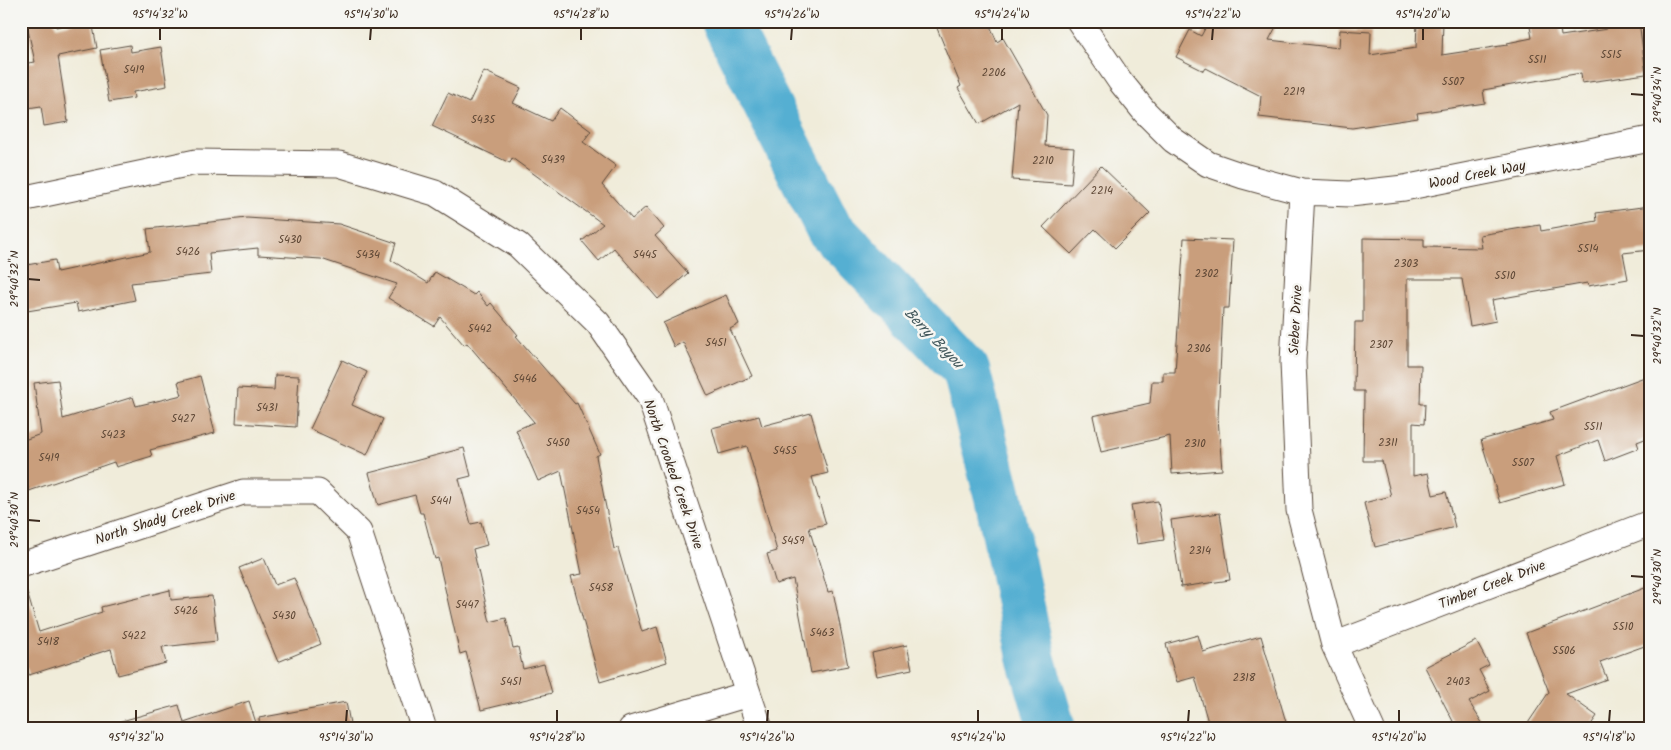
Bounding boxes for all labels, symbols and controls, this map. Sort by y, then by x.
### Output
text: 95°14'32"W [132,5,188,24]
text: 95°14'30"W [344,5,398,24]
text: 95°14'28"W [553,5,609,24]
text: 95°14'26"W [764,5,820,24]
text: 95°14'24"W [974,5,1030,24]
text: 95°14'22"W [1185,5,1241,24]
text: 95°14'20"W [1396,5,1450,24]
house number: 5515 [1600,46,1623,64]
house number: 5511 [1528,51,1546,69]
house number: 5419 [124,61,145,79]
house number: 2206 [982,64,1006,82]
text: 29°40'34"N [1648,67,1667,123]
house number: 5507 [1442,73,1465,91]
house number: 2219 [1283,83,1305,101]
house number: 5435 [471,111,496,129]
house number: 5439 [541,151,565,169]
house number: 2210 [1032,152,1054,170]
street label: Wood Creek Way [1427,155,1528,195]
house number: 2214 [1091,182,1113,200]
house number: 5430 [278,231,302,249]
house number: 5514 [1577,240,1599,258]
house number: 5426 [176,243,200,261]
house number: 5434 [356,246,380,264]
house number: 5445 [633,246,658,264]
text: 29°40'32"N [5,250,24,308]
house number: 2303 [1394,255,1418,273]
house number: 2302 [1195,265,1219,283]
house number: 5510 [1495,267,1516,285]
street label: Sieber Drive [1283,284,1309,356]
water label: Berry Bayou [898,303,970,376]
text: 29°40'32"N [1648,307,1667,365]
house number: 5442 [468,320,492,338]
house number: 5451 [705,334,727,352]
house number: 2307 [1369,336,1394,354]
house number: 2306 [1187,340,1211,358]
house number: 5446 [513,370,537,388]
street label: North Crooked Creek Drive [637,396,709,553]
house number: 5431 [256,399,278,417]
house number: 5427 [171,410,196,428]
house number: 5511 [1584,418,1602,436]
house number: 5423 [101,426,125,444]
house number: 5450 [546,434,570,452]
house number: 2311 [1378,434,1398,452]
house number: 2310 [1184,435,1206,453]
house number: 5455 [773,442,798,460]
house number: 5419 [39,449,60,467]
house number: 5507 [1512,454,1535,472]
street label: North Shady Creek Drive [92,485,239,551]
text: 29°40'30"N [5,492,24,548]
house number: 5441 [430,492,452,510]
house number: 5454 [576,502,600,520]
house number: 5459 [781,532,805,550]
house number: 2314 [1189,542,1211,560]
text: 29°40'30"N [1648,549,1667,605]
street label: Timber Creek Drive [1436,554,1550,615]
house number: 5458 [589,579,614,597]
house number: 5447 [455,596,479,614]
house number: 5426 [174,602,198,620]
house number: 5430 [272,607,296,625]
house number: 5510 [1613,618,1634,636]
house number: 5463 [810,624,834,642]
house number: 5422 [122,627,146,645]
house number: 5418 [37,633,59,651]
house number: 5506 [1552,642,1576,660]
house number: 2318 [1233,669,1256,687]
house number: 5451 [500,673,522,691]
house number: 2403 [1446,673,1470,691]
text: 95°14'32"W [108,728,164,747]
text: 95°14'30"W [319,728,373,747]
text: 95°14'28"W [529,728,585,747]
text: 95°14'26"W [739,728,795,747]
text: 95°14'24"W [950,728,1006,747]
text: 95°14'22"W [1160,728,1216,747]
text: 95°14'20"W [1372,728,1426,747]
text: 95°14'18"W [1583,728,1635,747]

